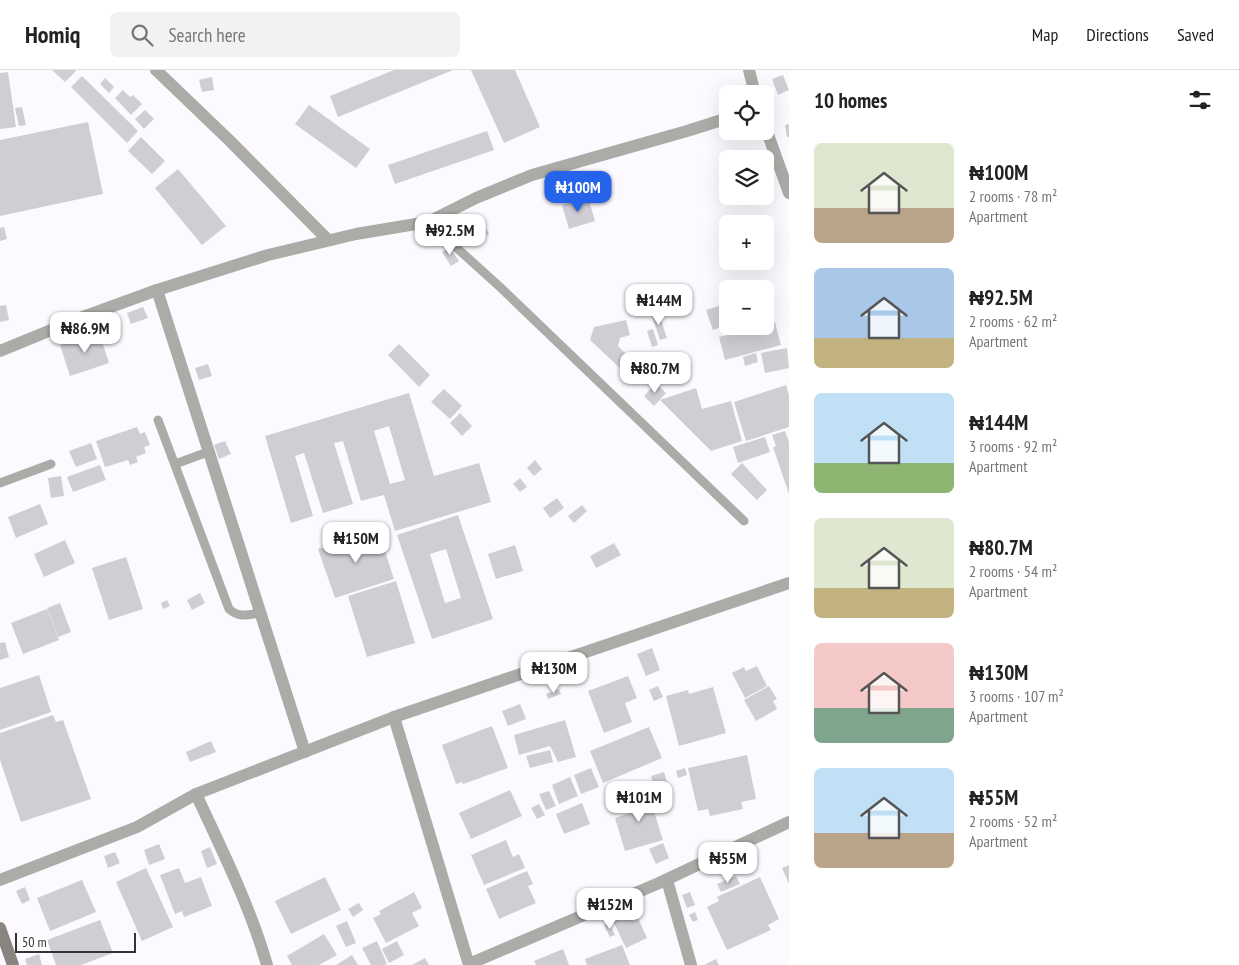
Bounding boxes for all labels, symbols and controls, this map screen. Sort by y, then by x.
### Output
search box [110,12,460,57]
text: Homiq [25,19,80,50]
icon: search [128,21,156,49]
text: Search here [168,23,246,47]
text: Map [1032,23,1058,46]
text: Directions [1086,23,1149,46]
text: Saved [1177,23,1214,46]
map controls [719,85,774,335]
button: locate [719,85,774,140]
icon: filters [1186,86,1214,114]
text: 10 homes [814,87,887,114]
button: layers [719,150,774,205]
text: ₦100M [969,159,1028,186]
icon: home [854,163,914,223]
pin: ₦100M [543,170,613,213]
text: ₦100M [555,177,601,197]
text: 2 rooms · 78 m² [969,186,1057,206]
text: Apartment [969,206,1028,226]
pin: ₦92.5M [409,214,491,256]
button: + [719,215,774,270]
text: ₦92.5M [426,220,474,240]
button: − [719,280,774,335]
pin: ₦144M [624,284,694,326]
text: ₦92.5M [969,284,1033,311]
icon: home [854,288,914,348]
text: ₦144M [636,290,682,310]
text: 2 rooms · 62 m² [969,311,1057,331]
pin: ₦86.9M [44,312,126,354]
text: ₦86.9M [61,318,109,338]
text: Apartment [969,331,1028,351]
pin: ₦80.7M [614,352,696,394]
text: ₦80.7M [631,358,679,378]
text: ₦144M [969,409,1028,436]
icon: home [854,413,914,473]
text: 3 rooms · 92 m² [969,436,1057,456]
text: Apartment [969,456,1028,476]
pin: ₦150M [321,522,391,564]
text: ₦150M [333,528,379,548]
text: ₦80.7M [969,534,1033,561]
icon: home [854,538,914,598]
text: 2 rooms · 54 m² [969,561,1057,581]
text: Apartment [969,581,1028,601]
pin: ₦130M [519,652,589,694]
text: ₦130M [531,658,577,678]
text: ₦130M [969,659,1028,686]
icon: home [854,663,914,723]
text: 3 rooms · 107 m² [969,686,1064,706]
text: Apartment [969,706,1028,726]
pin: ₦101M [604,780,674,823]
text: ₦55M [969,784,1018,811]
text: ₦101M [616,787,662,807]
icon: home [854,788,914,848]
text: 2 rooms · 52 m² [969,811,1057,831]
text: Apartment [969,831,1028,851]
pin: ₦55M [698,842,758,884]
text: ₦55M [709,848,747,868]
pin: ₦152M [575,888,645,930]
text: ₦152M [587,894,633,914]
scale bar [15,930,136,953]
text: 50 m [22,933,47,951]

